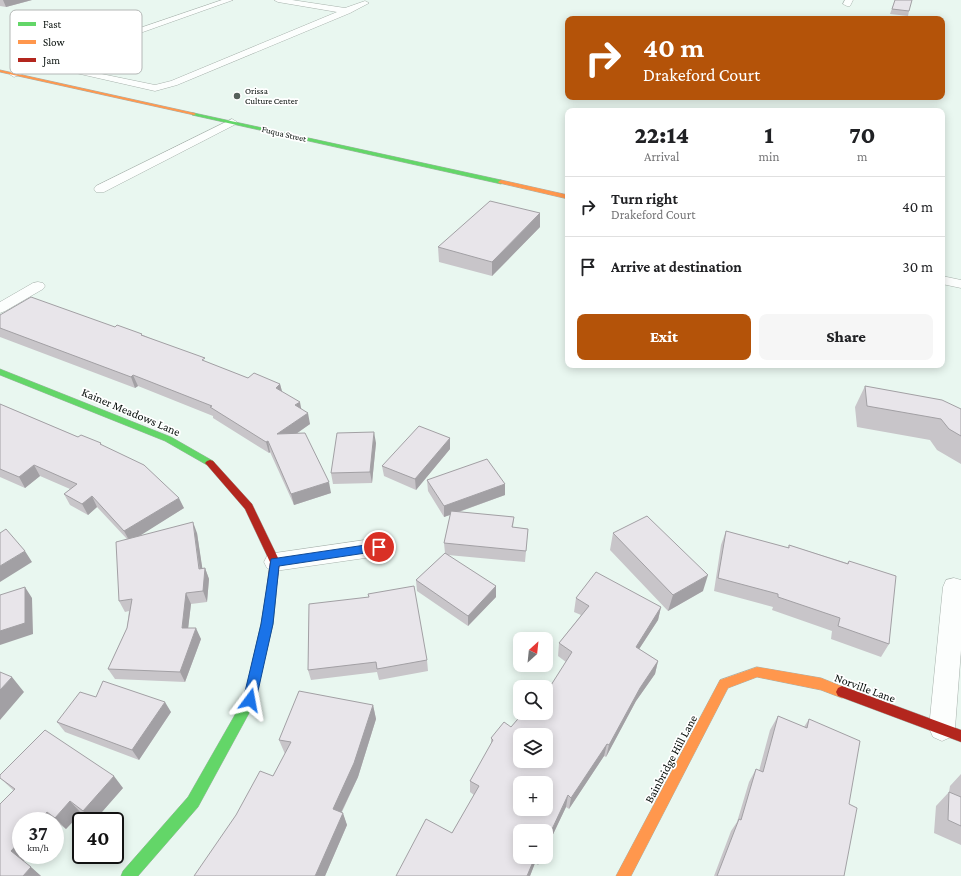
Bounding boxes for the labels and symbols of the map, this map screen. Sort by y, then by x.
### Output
legend [10,10,142,74]
text: Fast [43,18,62,30]
text: Slow [43,36,65,48]
text: Jam [42,54,60,67]
place label: Orissa Culture Center [245,86,299,106]
marker: Orissa Culture Center [232,91,242,101]
street label: Fuqua Street [261,124,308,144]
street label: Kainer Meadows Lane [80,385,182,439]
pin [362,530,396,564]
north arrow [513,632,553,672]
street label: Norville Lane [833,671,897,705]
position arrow [229,679,271,721]
street label: Bainbridge Hill Lane [642,713,700,805]
speed limit sign: 40 [72,812,124,864]

